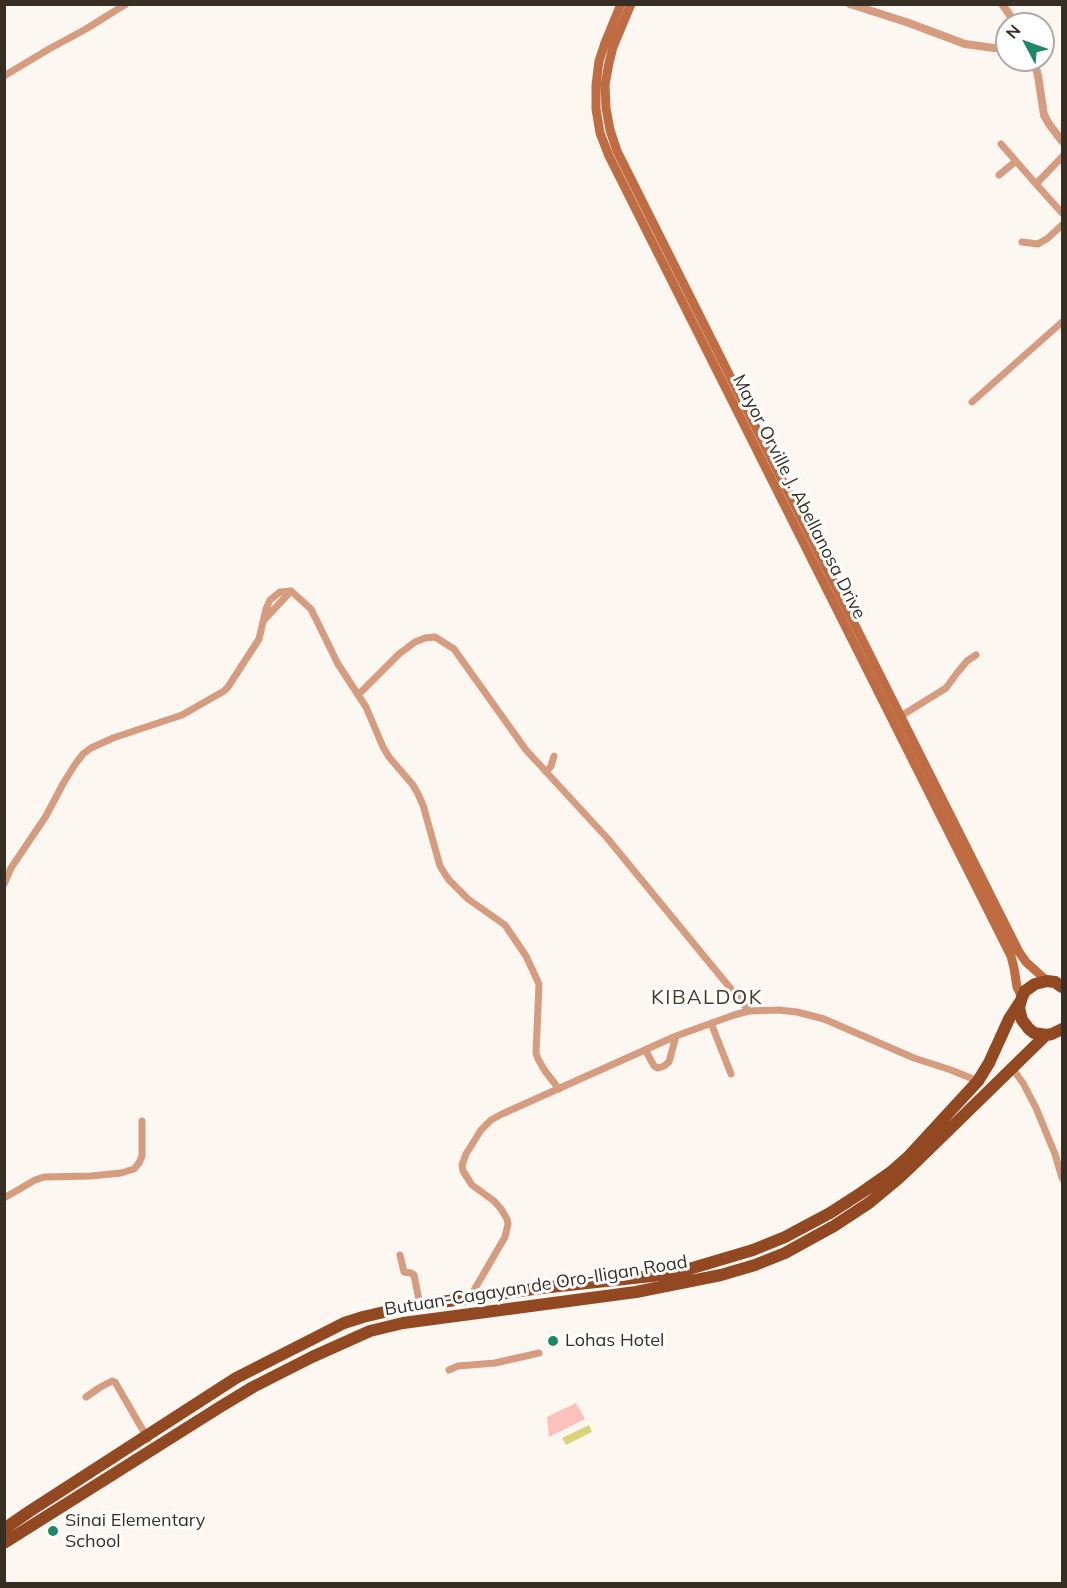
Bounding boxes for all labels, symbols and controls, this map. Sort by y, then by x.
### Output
north arrow [995,12,1055,72]
text: N [1001,20,1024,43]
street label: Mayor Orville J. Abellanosa Drive [728,371,870,623]
district label: KIBALDOK [651,986,763,1010]
street label: Butuan-Cagayan de Oro-Iligan Road [383,1251,689,1321]
place label: Lohas Hotel [565,1330,664,1352]
marker: Lohas Hotel [546,1334,560,1348]
place label: Sinai Elementary School [65,1510,205,1552]
marker: Sinai Elementary School [46,1524,60,1538]

